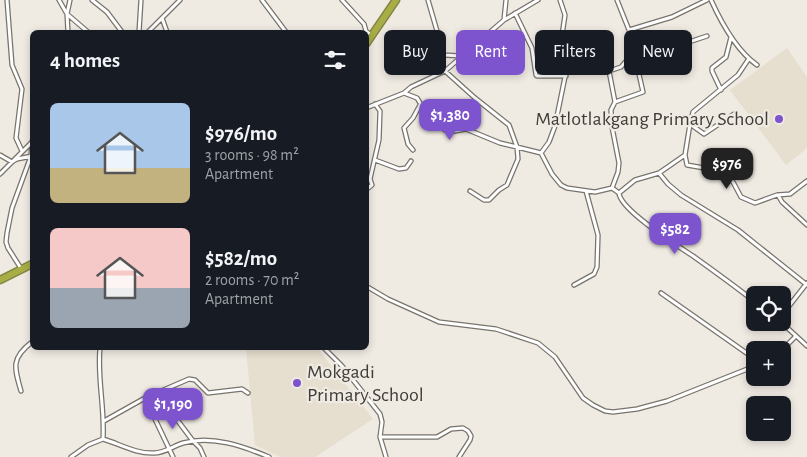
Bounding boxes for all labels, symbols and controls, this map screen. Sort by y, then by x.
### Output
chip: Buy [384,30,446,75]
chip: Rent [456,30,525,75]
chip: Filters [535,30,614,75]
chip: New [624,30,692,75]
icon: filters [321,46,349,74]
text: 4 homes [50,50,120,71]
pin: $1,380 [409,98,491,141]
text: $1,380 [430,107,470,123]
place label: Matlotlakgang Primary School [535,109,769,129]
marker: Matlotlakgang Primary School [773,113,785,125]
icon: home [90,123,150,183]
text: $976/mo [205,123,277,144]
text: 3 rooms · 98 m² [205,147,299,163]
pin: $976 [697,148,757,190]
text: $976 [712,156,742,172]
text: Apartment [205,166,273,182]
pin: $582 [645,212,705,255]
text: $582 [660,221,690,237]
icon: home [90,248,150,308]
text: $582/mo [205,248,277,269]
text: 2 rooms · 70 m² [205,272,299,288]
map controls [746,286,791,441]
button: locate [746,286,791,331]
text: Apartment [205,291,273,307]
button: + [746,341,791,386]
place label: Mokgadi Primary School [307,362,424,405]
marker: Mokgadi Primary School [291,377,303,389]
pin: $1,190 [132,388,214,430]
text: $1,190 [154,396,192,412]
button: − [746,396,791,441]

